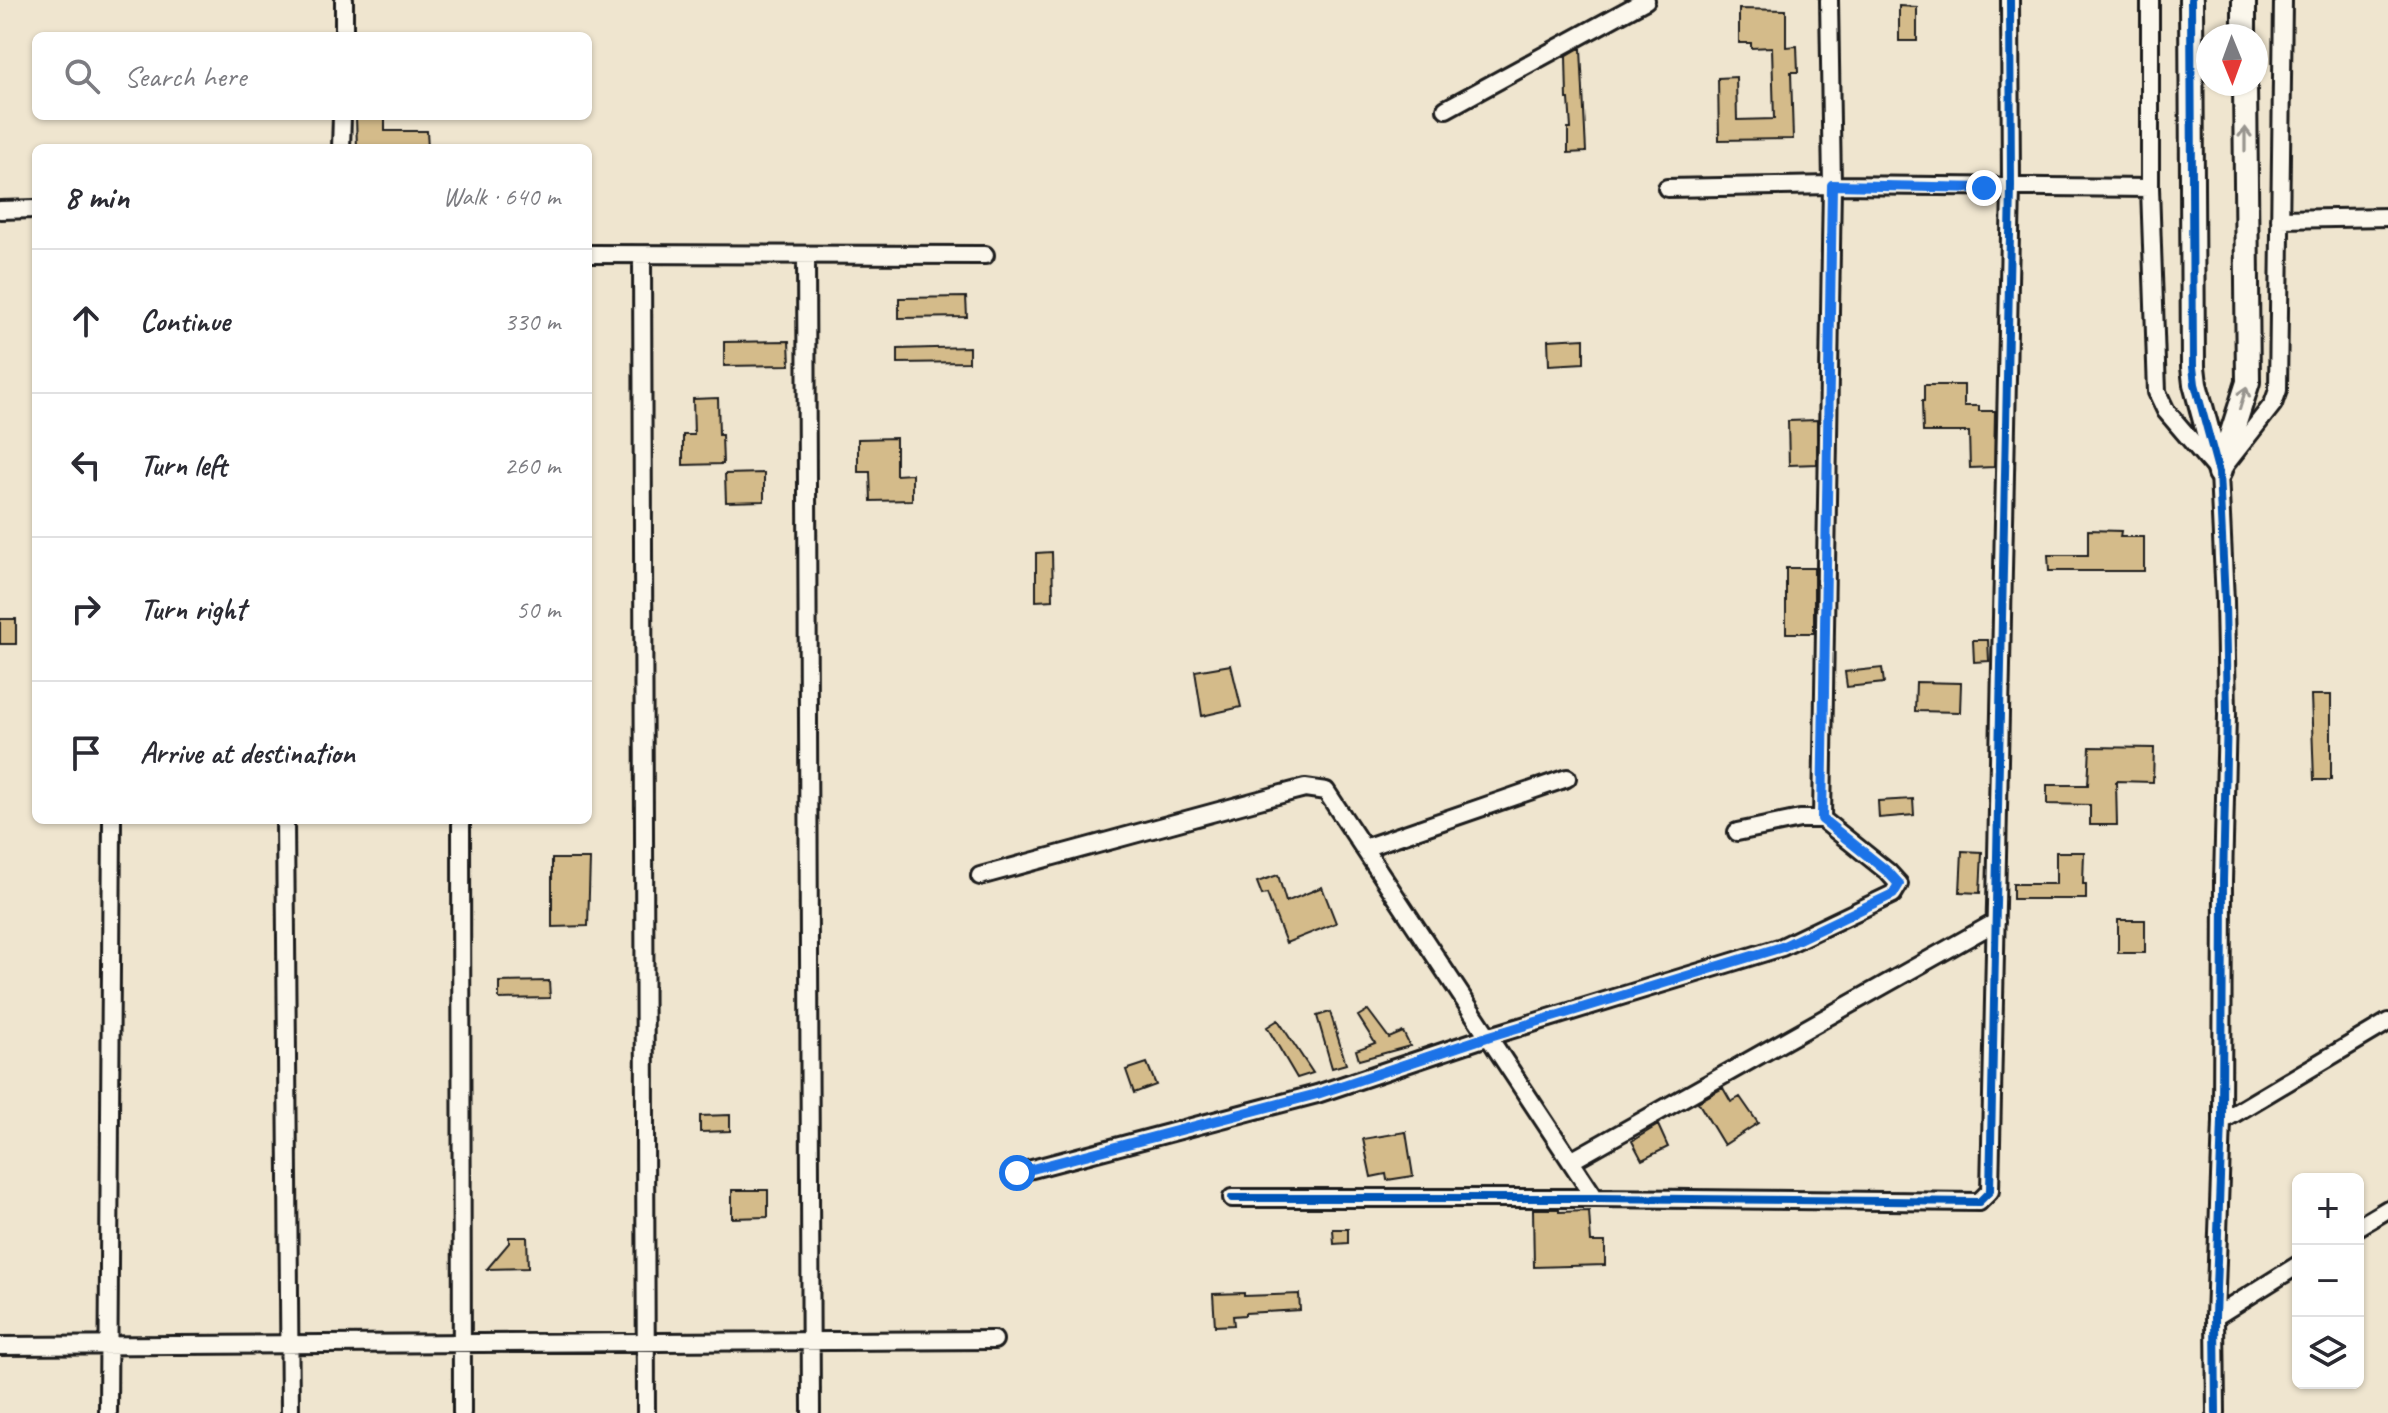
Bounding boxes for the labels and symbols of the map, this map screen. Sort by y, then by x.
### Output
north arrow [2196,24,2268,96]
one-way arrow [2237,126,2253,153]
route end [1966,170,2002,206]
one-way arrow [2236,386,2251,412]
route start [999,1155,1035,1191]

